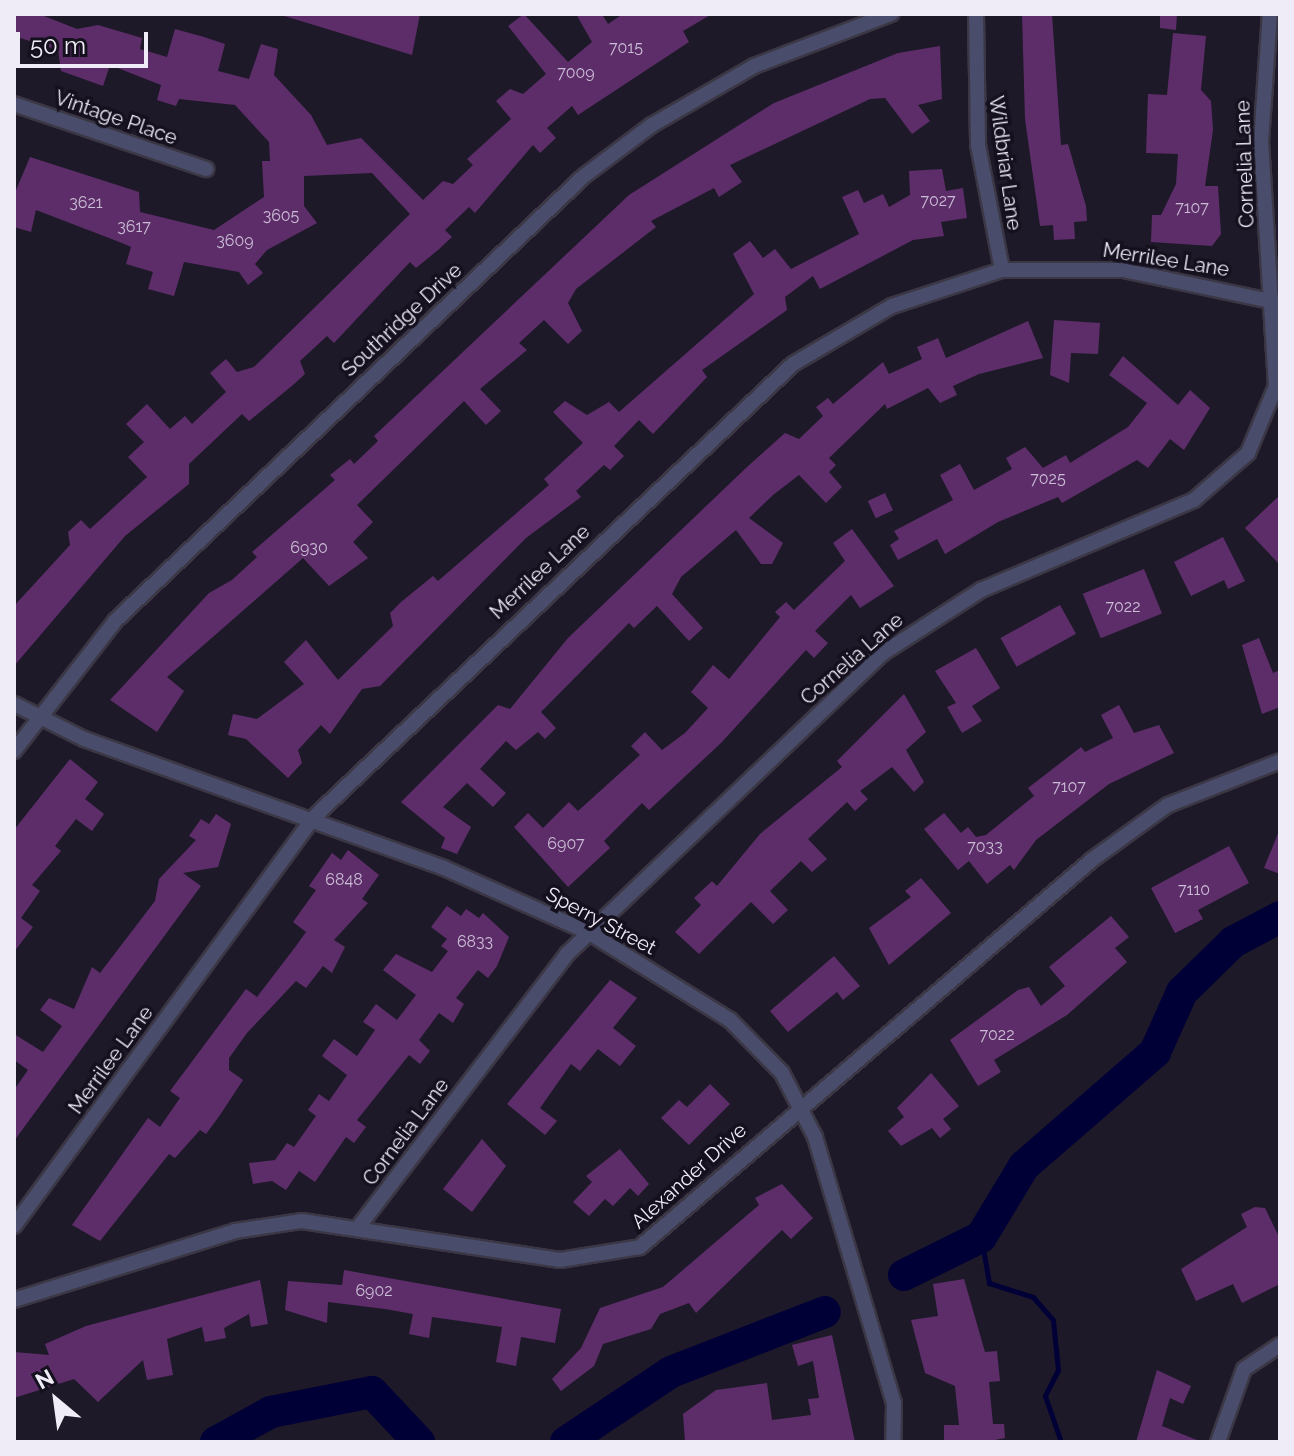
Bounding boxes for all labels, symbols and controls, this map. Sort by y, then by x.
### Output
scale bar [20,16,152,66]
text: 50 m [30,31,86,60]
house number: 7015 [609,38,643,58]
house number: 7009 [557,63,595,83]
street label: Vintage Place [52,86,180,150]
street label: Wildbriar Lane [984,94,1026,232]
street label: Cornelia Lane [1231,100,1259,228]
house number: 7027 [920,191,956,211]
house number: 3621 [69,193,103,213]
house number: 7107 [1175,198,1209,218]
house number: 3605 [263,206,299,226]
house number: 3617 [117,217,151,237]
house number: 3609 [216,231,254,251]
street label: Merrilee Lane [1101,238,1231,282]
street label: Southridge Drive [337,258,467,382]
house number: 7025 [1030,469,1066,489]
street label: Merrilee Lane [485,520,595,624]
house number: 6930 [290,538,328,558]
house number: 7022 [1106,597,1140,617]
street label: Cornelia Lane [796,608,908,710]
house number: 7107 [1052,777,1086,797]
house number: 6907 [547,834,585,854]
house number: 7033 [967,837,1003,857]
house number: 6848 [325,870,363,890]
house number: 7110 [1178,880,1210,900]
street label: Sperry Street [542,882,660,960]
house number: 6833 [457,932,493,952]
street label: Merrilee Lane [64,1001,158,1119]
house number: 7022 [980,1025,1014,1045]
street label: Cornelia Lane [358,1074,454,1190]
street label: Alexander Drive [626,1118,752,1234]
house number: 6902 [355,1281,393,1301]
north arrow [16,1360,96,1440]
text: N [31,1364,58,1394]

